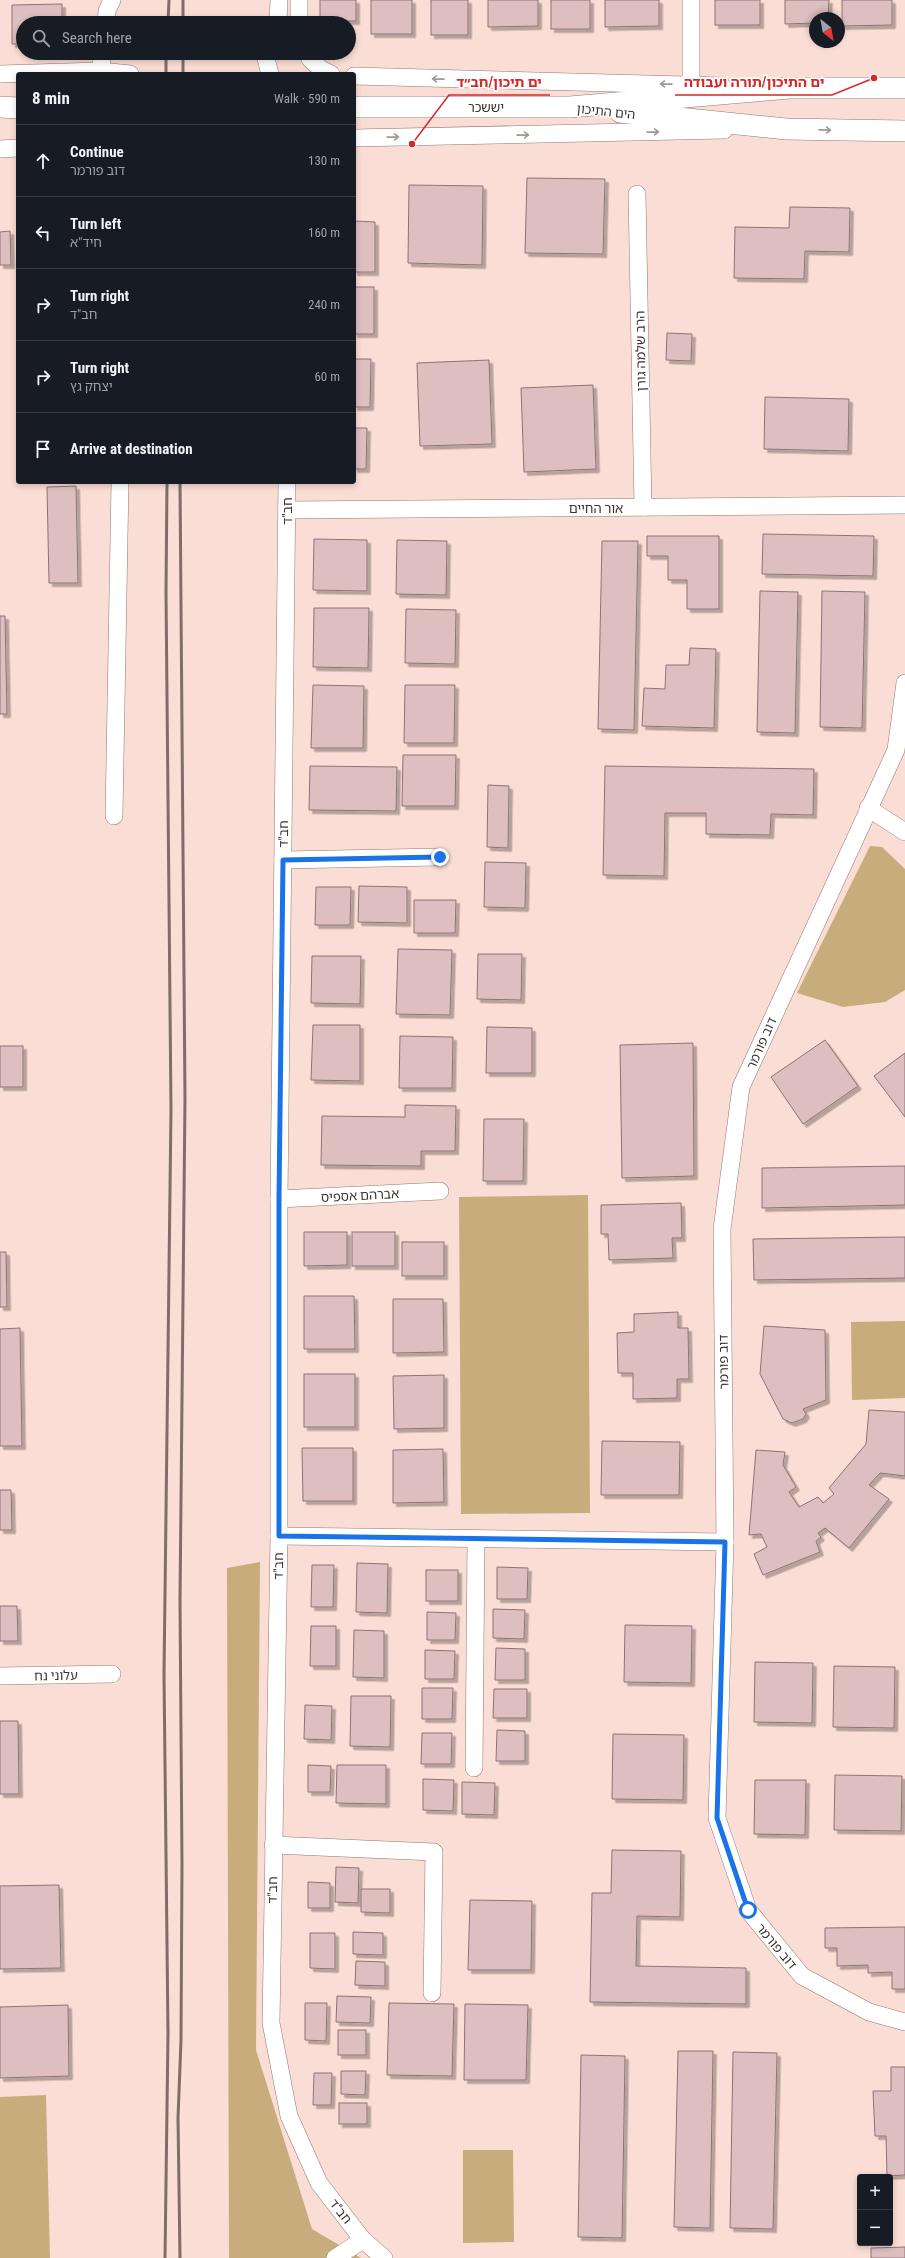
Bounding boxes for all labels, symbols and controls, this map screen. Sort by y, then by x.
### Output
north arrow [809,12,845,48]
search box [16,16,356,60]
icon: search [30,27,52,49]
text: Search here [62,29,132,47]
callout: ים תיכון/חב״ד [449,69,550,95]
callout: ים התיכון/תורה ועבודה [675,69,832,95]
text: ים תיכון/חב״ד [456,74,542,90]
text: ים התיכון/תורה ועבודה [684,74,824,90]
one-way arrow [432,75,445,82]
one-way arrow [660,81,673,88]
text: 8 min [32,88,70,108]
text: Walk · 590 m [274,91,340,106]
street label: יששכר [468,100,504,115]
street label: הים התיכון [576,101,636,122]
one-way arrow [818,126,831,133]
one-way arrow [646,128,659,136]
one-way arrow [516,131,529,138]
one-way arrow [386,133,399,141]
text: Continue [70,143,124,161]
icon: ahead [32,150,54,172]
text: 130 m [308,153,340,168]
text: דוב פורמר [70,163,125,178]
text: Turn left [70,215,121,233]
icon: left [32,222,54,244]
text: 160 m [308,225,340,240]
text: חיד"א [70,235,102,250]
text: Turn right [70,287,129,305]
icon: right [32,294,54,316]
text: 240 m [308,297,340,312]
text: חב"ד [70,307,97,322]
street label: הרב שלמה גורן [632,311,649,391]
text: Turn right [70,359,129,377]
icon: right [32,366,54,388]
text: 60 m [314,369,340,384]
text: יצחק גץ [70,379,113,394]
icon: arrive [32,438,54,460]
text: Arrive at destination [70,440,193,458]
street label: חב"ד [280,497,295,525]
street label: אור החיים [569,501,623,516]
street label: חב"ד [276,820,291,848]
route end [431,848,449,866]
street label: דוב פורמר [743,1015,779,1071]
street label: אברהם אספיס [320,1186,400,1205]
street label: דוב פורמר [716,1334,731,1390]
street label: חב"ד [271,1552,286,1580]
street label: עלוני נח [34,1668,78,1683]
street label: חב"ד [265,1876,280,1904]
route start [739,1901,757,1919]
street label: דוב פורמר [753,1920,800,1972]
map controls [857,2174,893,2246]
button: + [857,2174,893,2210]
street label: חב"ד [326,2196,355,2227]
button: − [857,2210,893,2246]

